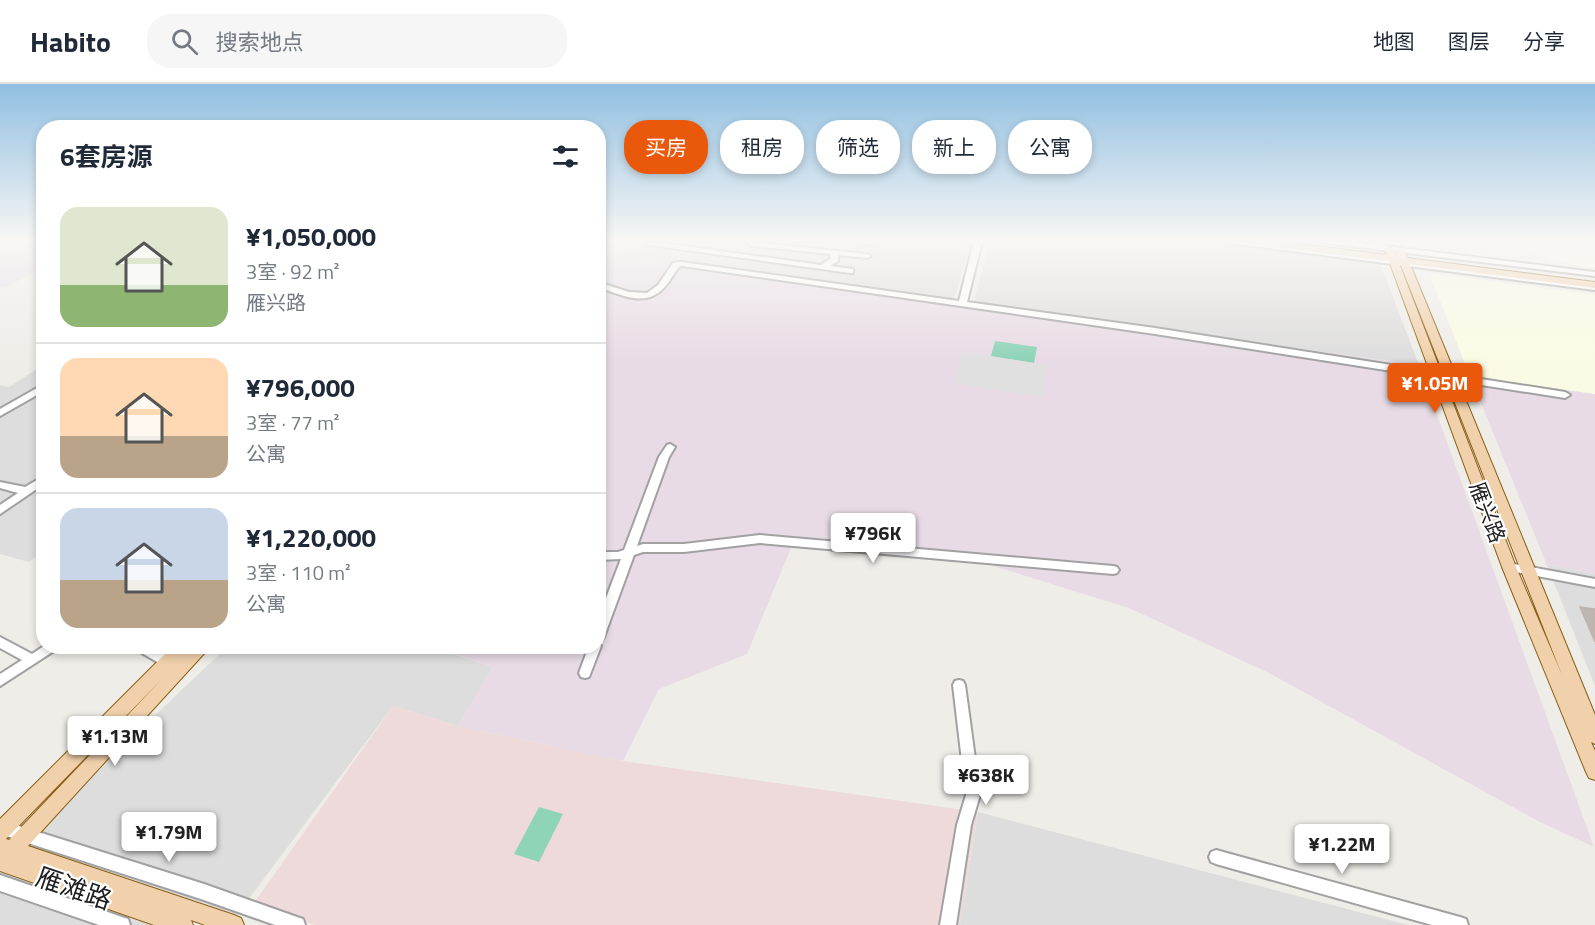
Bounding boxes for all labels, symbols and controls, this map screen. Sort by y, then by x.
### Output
search box [147,14,567,68]
text: Habito [30,20,111,63]
icon: search [168,25,201,58]
text: 搜索地点 [216,25,304,59]
text: 地图 [1373,25,1415,57]
text: 图层 [1448,25,1490,57]
text: 分享 [1523,25,1565,57]
chip: 买房 [624,120,708,174]
chip: 租房 [720,120,804,174]
chip: 筛选 [816,120,900,174]
chip: 新上 [912,120,996,174]
chip: 公寓 [1008,120,1092,174]
text: 6套房源 [60,137,153,176]
icon: filters [549,140,582,173]
text: ¥1,050,000 [246,217,376,256]
icon: home [108,231,180,303]
text: 3室 · 92 m² [246,256,339,287]
text: 雁兴路 [246,287,306,318]
pin: ¥1.05M [1386,363,1484,414]
text: ¥1.05M [1401,367,1469,398]
text: ¥796,000 [246,368,355,407]
icon: home [108,382,180,454]
text: 3室 · 77 m² [246,407,339,438]
text: 公寓 [246,438,286,469]
street label: 雁兴路 [1462,477,1514,547]
pin: ¥796K [831,513,915,564]
text: ¥796K [845,517,901,548]
text: ¥1,220,000 [246,518,376,557]
icon: home [108,532,180,604]
text: 3室 · 110 m² [246,557,351,588]
text: 公寓 [246,588,286,619]
pin: ¥1.13M [66,716,164,767]
text: ¥1.13M [81,720,149,751]
pin: ¥638K [944,755,1028,806]
text: ¥638K [958,759,1014,790]
pin: ¥1.79M [120,812,218,863]
text: ¥1.79M [135,816,203,847]
pin: ¥1.22M [1293,824,1391,875]
text: ¥1.22M [1308,828,1376,859]
street label: 雁滩路 [31,857,117,919]

